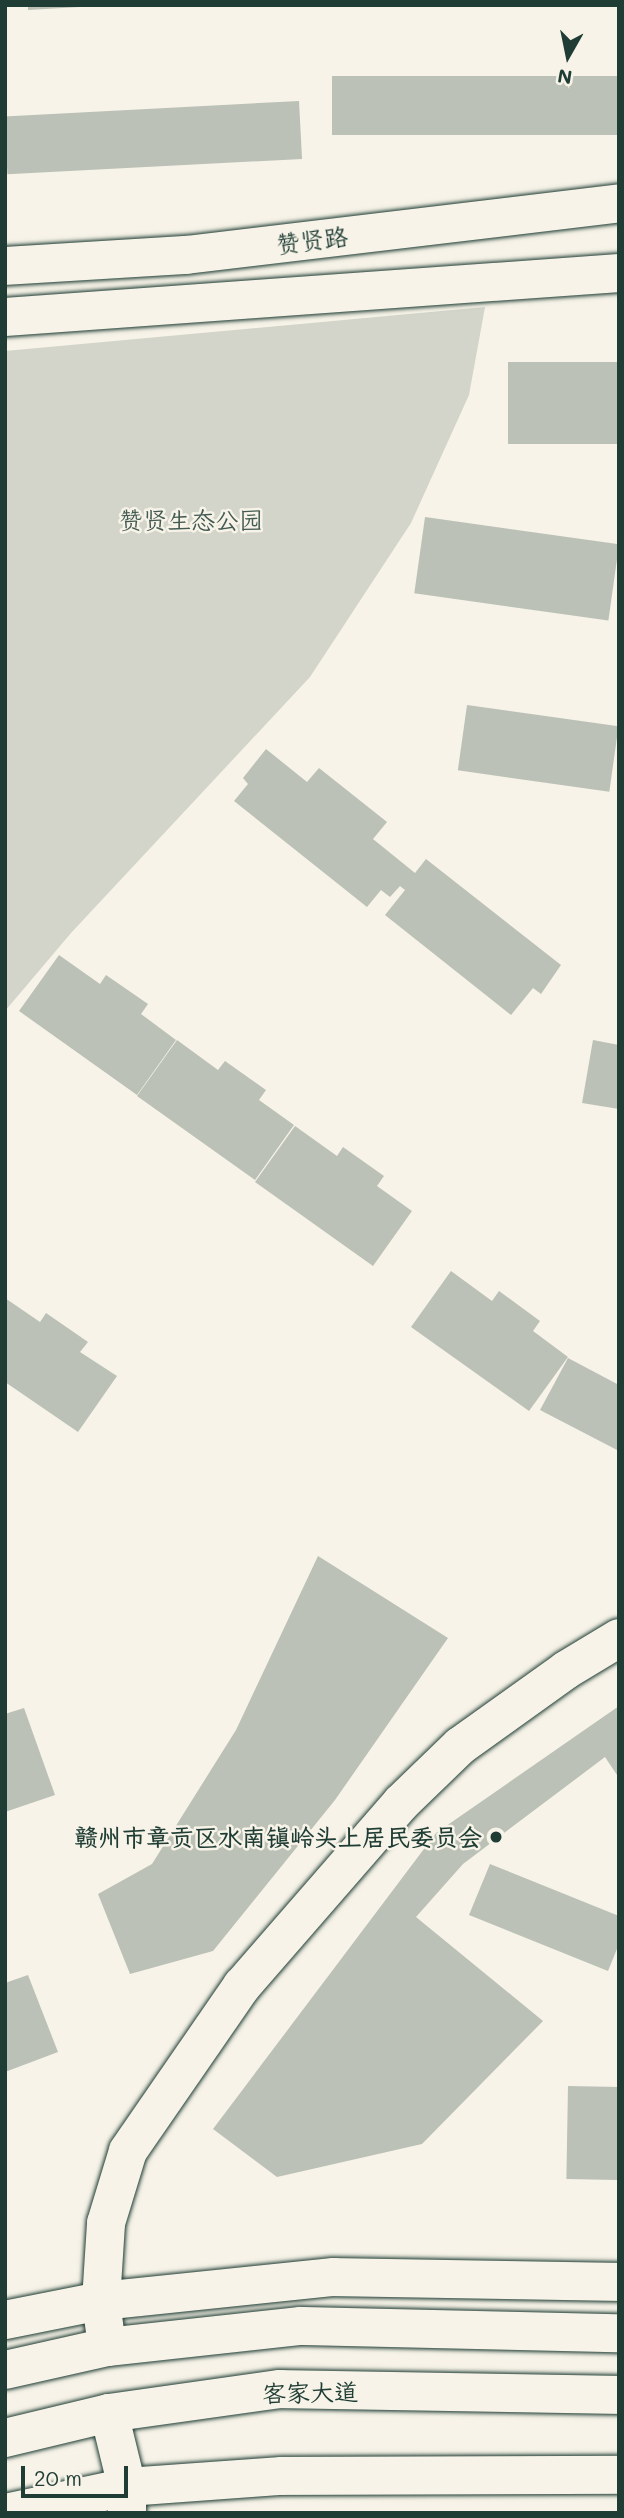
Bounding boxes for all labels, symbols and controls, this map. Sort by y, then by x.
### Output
north arrow [533,21,603,91]
text: N [556,64,574,91]
street label: 赞贤路 [275,221,349,259]
park label: 赞贤生态公园 [119,506,263,534]
place label: 赣州市章贡区水南镇岭头上居民委员会 [74,1823,482,1851]
marker: 赣州市章贡区水南镇岭头上居民委员会 [488,1829,504,1845]
street label: 客家大道 [262,2377,358,2407]
scale bar [24,2452,131,2496]
text: 20 m [34,2464,82,2491]

